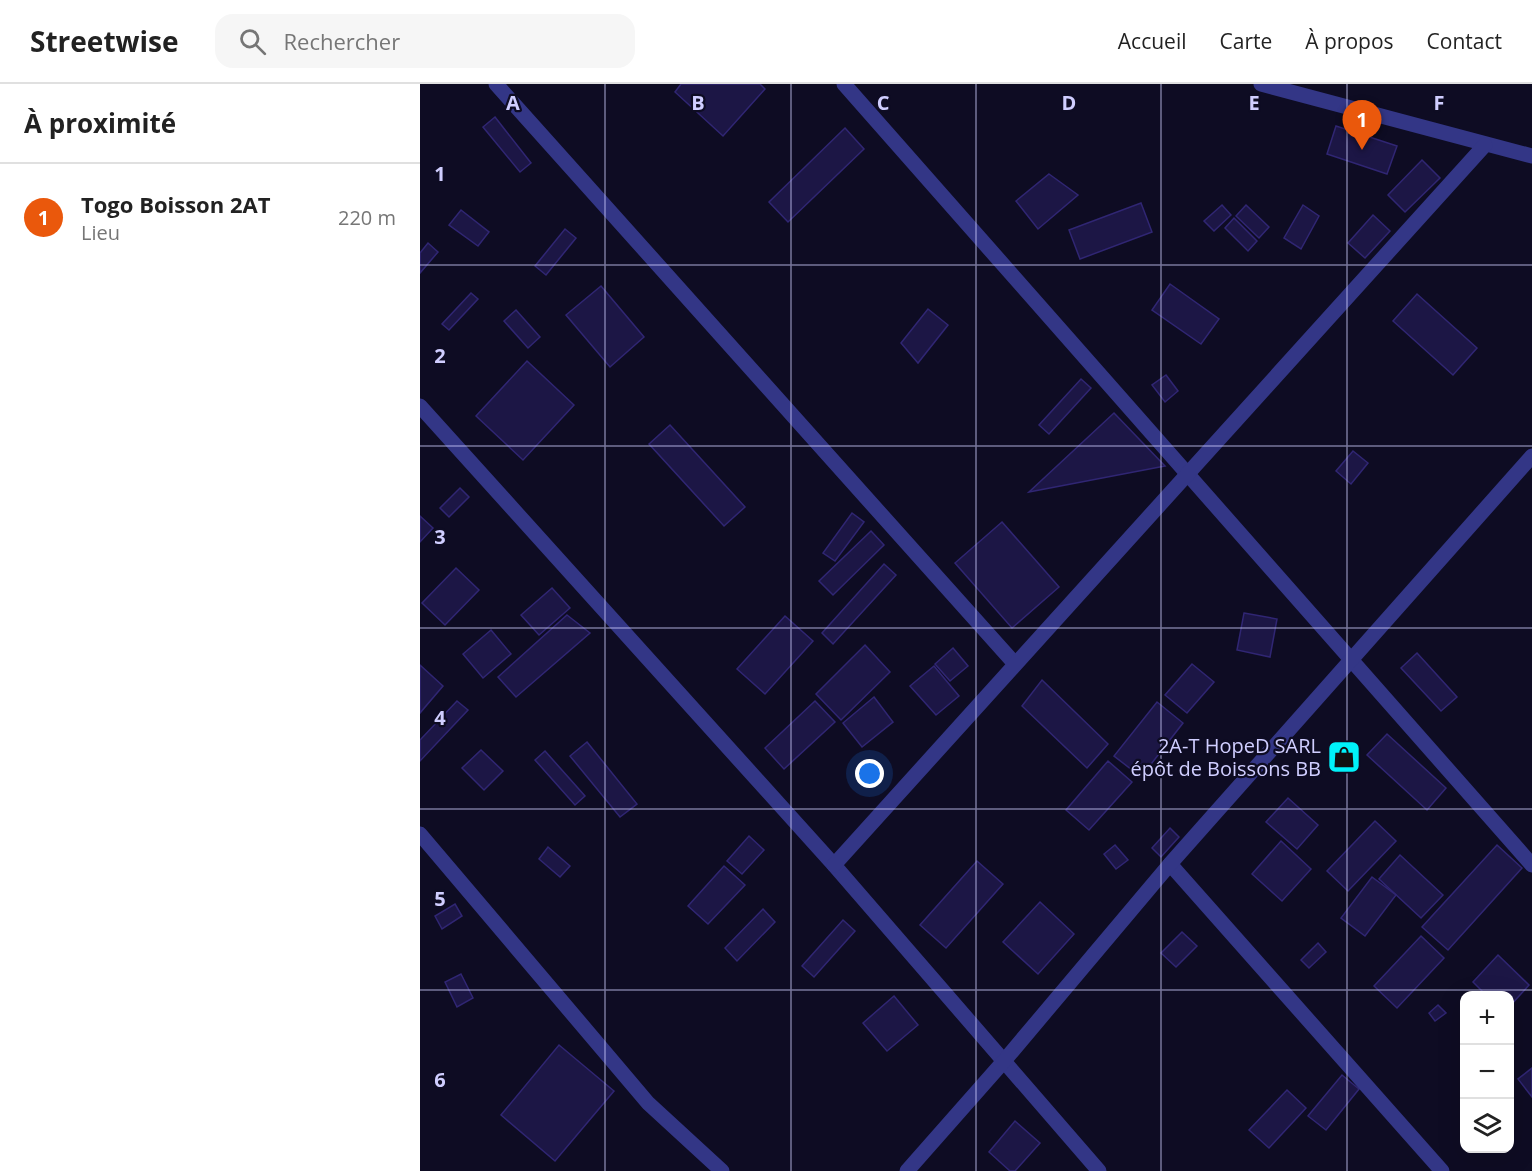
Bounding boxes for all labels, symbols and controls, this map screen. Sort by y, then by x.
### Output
search box [215,14,635,68]
text: Streetwise [30,22,179,60]
icon: search [236,25,269,58]
text: Rechercher [284,26,400,56]
text: Accueil [1118,27,1186,55]
text: Carte [1219,27,1272,55]
text: À propos [1305,27,1394,55]
text: Contact [1427,27,1502,55]
text: A [506,89,520,116]
text: B [691,89,705,116]
text: C [877,89,890,116]
text: D [1062,89,1076,116]
text: E [1248,89,1260,116]
text: F [1434,89,1444,116]
pin: 1 [1342,100,1382,150]
text: À proximité [24,105,176,141]
text: 1 [434,160,446,187]
text: Togo Boisson 2AT [81,189,270,219]
text: 1 [38,204,49,231]
text: 220 m [338,204,396,231]
text: Lieu [81,219,120,246]
text: 2 [434,342,446,369]
text: 3 [434,523,446,550]
text: 4 [434,704,446,731]
place label: 2A-T HopeD SARL épôt de Boissons BB [1131,732,1321,782]
shop icon: 2A-T HopeD SARL épôt de Boissons BB [1326,739,1362,775]
your location [855,759,884,788]
text: 5 [434,885,446,912]
map controls [1460,991,1514,1153]
button: + [1460,991,1514,1045]
button: − [1460,1045,1514,1099]
text: 6 [434,1066,446,1093]
button: layers [1460,1099,1514,1153]

